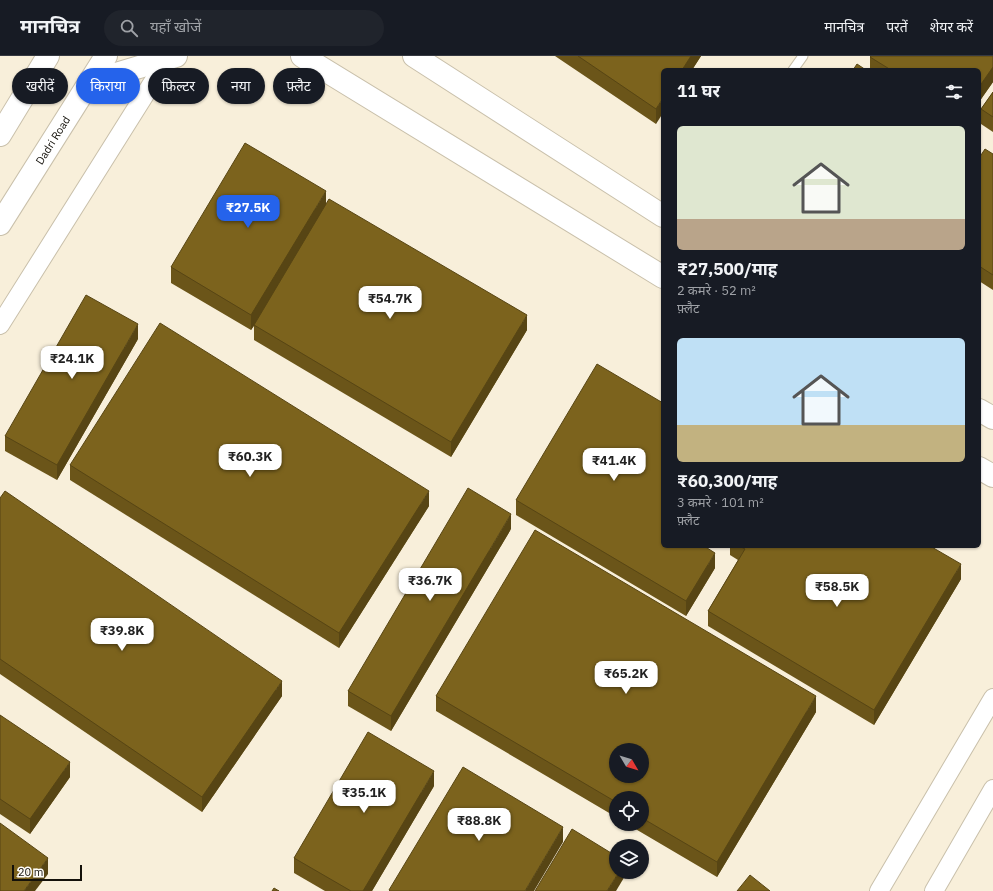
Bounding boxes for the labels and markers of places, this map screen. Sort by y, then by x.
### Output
pin: ₹27.5K [215,195,281,229]
pin: ₹54.7K [357,286,423,320]
pin: ₹24.1K [39,346,105,380]
pin: ₹60.3K [217,444,283,478]
pin: ₹41.4K [581,448,647,482]
pin: ₹36.7K [397,568,463,602]
pin: ₹58.5K [804,574,870,608]
pin: ₹39.8K [89,618,155,652]
pin: ₹65.2K [593,661,659,695]
pin: ₹35.1K [331,780,397,814]
pin: ₹88.8K [446,808,512,842]

